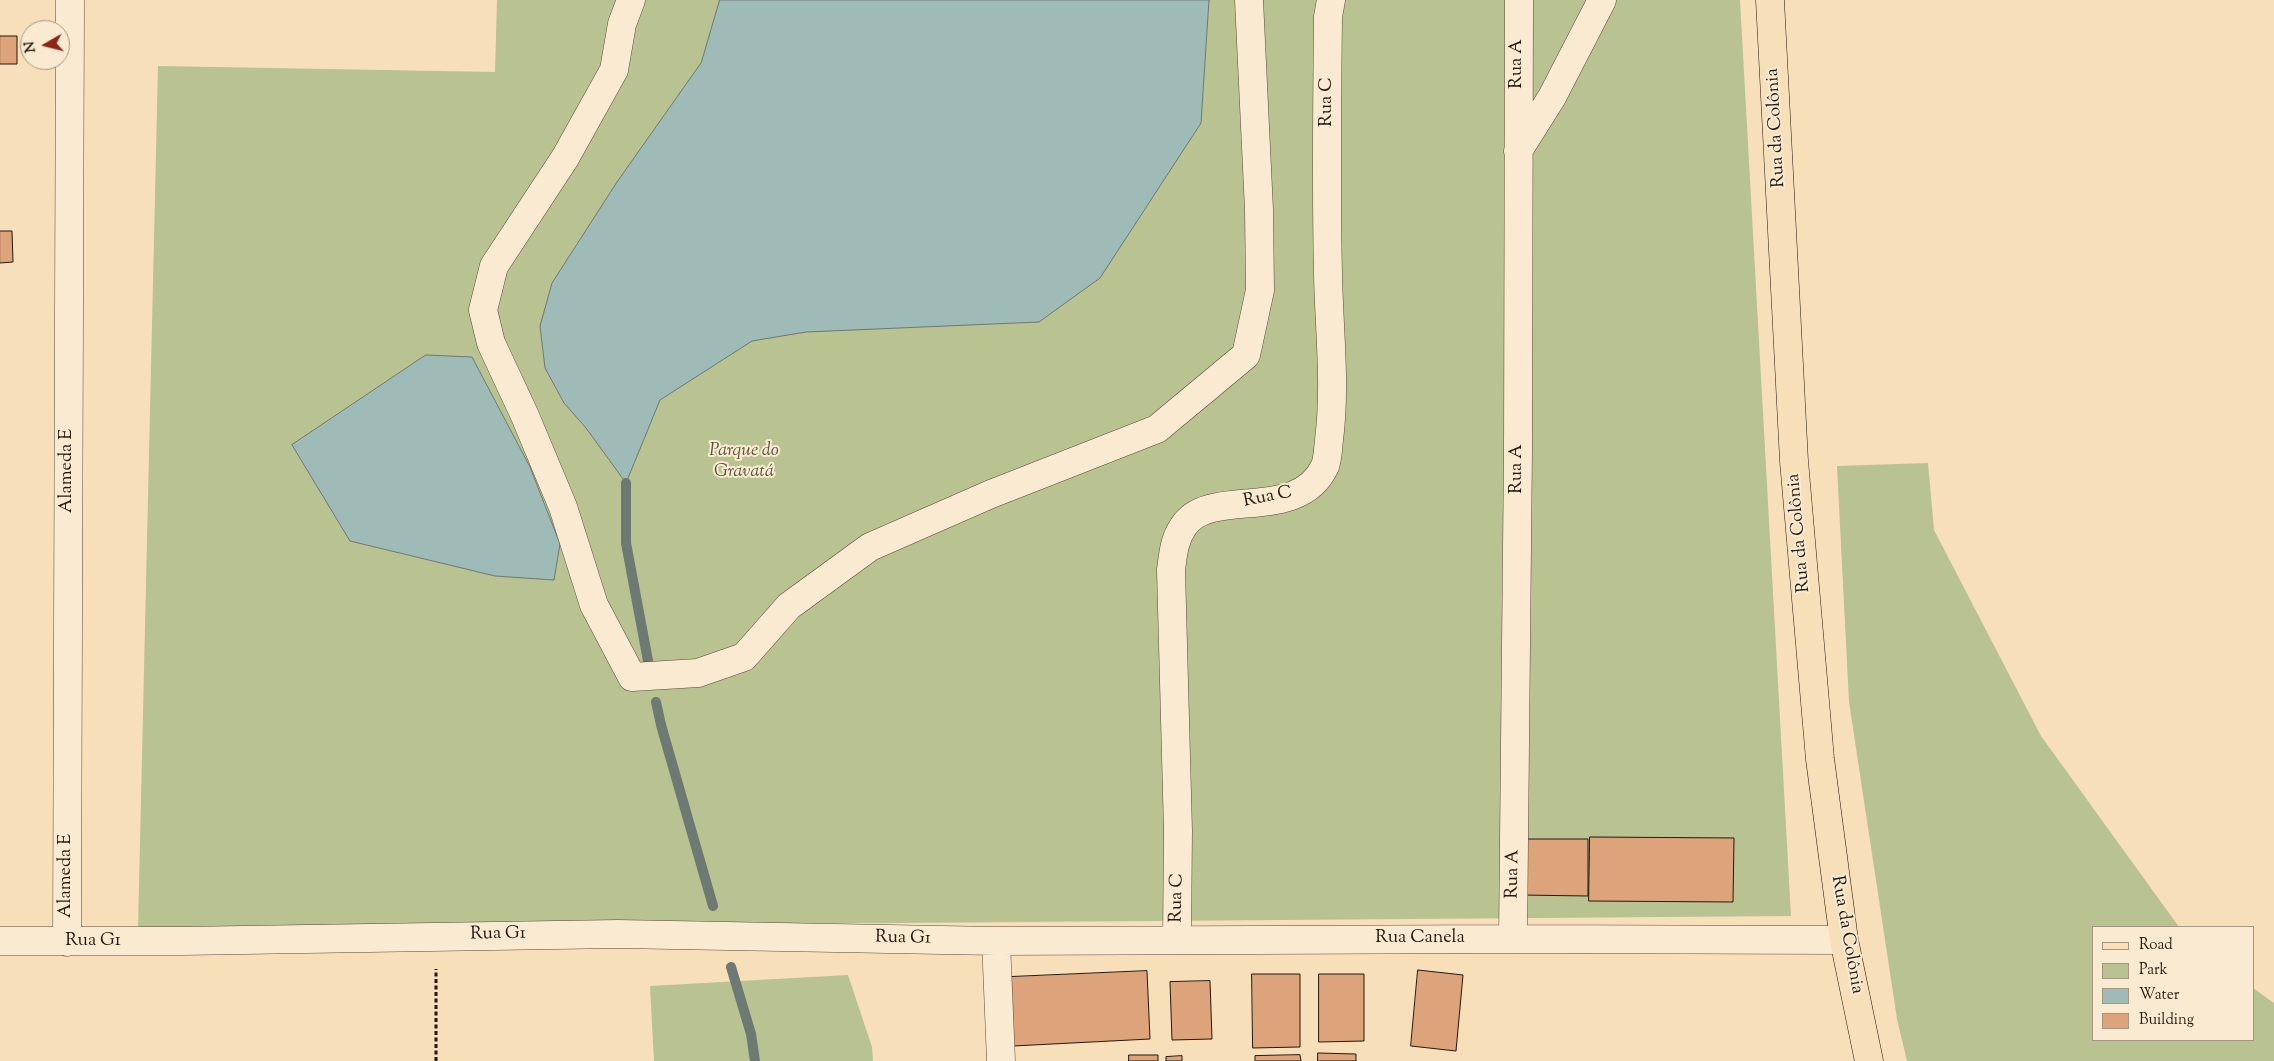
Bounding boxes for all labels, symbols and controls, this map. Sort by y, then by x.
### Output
north arrow [20,20,70,70]
street label: Rua A [1507,39,1529,89]
text: N [20,40,42,54]
street label: Rua da Colônia [1763,68,1791,188]
street label: Rua C [1317,77,1339,127]
street label: Alameda E [57,429,79,513]
park label: Parque do Gravatá [709,441,779,484]
street label: Rua A [1507,444,1529,494]
street label: Rua da Colônia [1784,472,1816,594]
street label: Rua C [1242,483,1294,513]
street label: Alameda E [56,834,78,918]
street label: Rua A [1503,849,1525,899]
street label: Rua C [1167,873,1189,923]
street label: Rua da Colônia [1825,874,1867,996]
street label: Rua G1 [470,924,526,946]
legend [2092,926,2254,1041]
street label: Rua G1 [875,928,931,950]
street label: Rua Canela [1375,928,1465,950]
street label: Rua G1 [65,931,121,953]
text: Road [2139,935,2173,956]
text: Park [2139,960,2168,981]
text: Water [2139,985,2179,1006]
text: Building [2139,1010,2194,1031]

